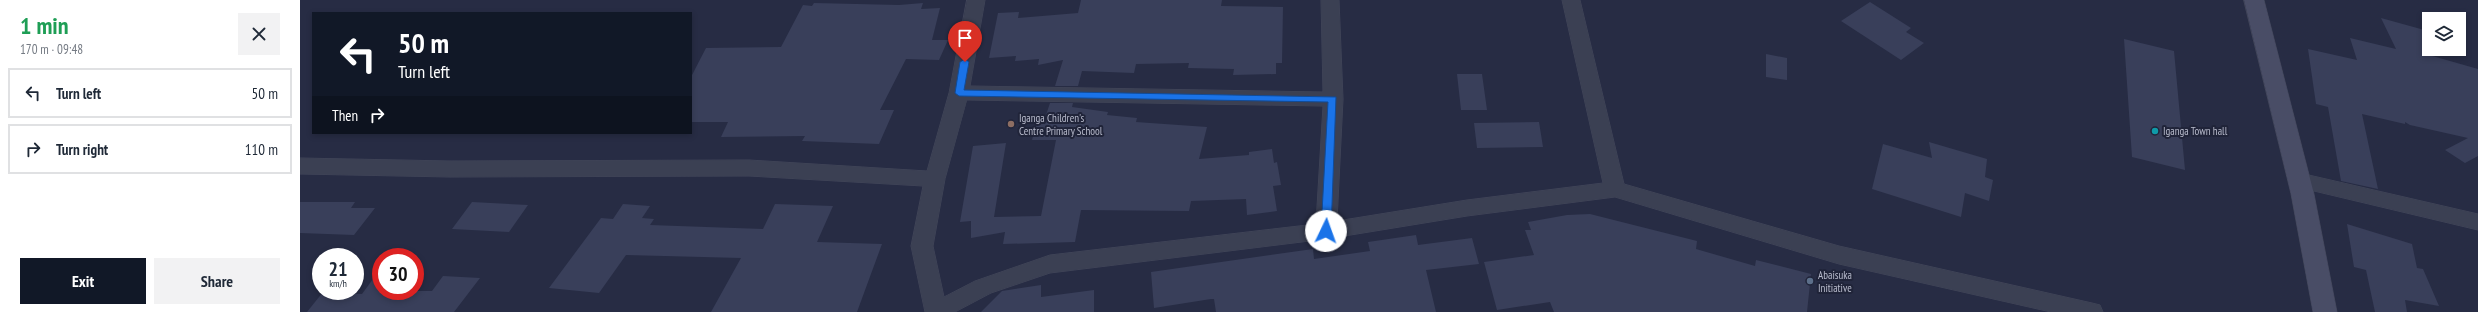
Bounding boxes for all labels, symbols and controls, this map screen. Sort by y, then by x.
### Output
text: 1 min [20,10,68,41]
map controls [2422,12,2466,56]
button: layers [2422,12,2466,56]
button: close [238,13,280,55]
pin [948,21,982,62]
text: 50 m [398,24,449,61]
icon: arrive [954,27,976,49]
icon: left [332,28,384,80]
text: 170 m · 09:48 [20,41,83,58]
text: Turn left [398,60,450,83]
icon: left [22,82,44,104]
text: Turn left [56,84,101,103]
text: 50 m [252,84,278,103]
icon: right [366,104,388,126]
text: Then [332,106,358,125]
place label: Iganga Children's Centre Primary School [1019,111,1103,138]
marker: Iganga Children's Centre Primary School [1006,119,1016,129]
place label: Iganga Town hall [2163,124,2228,138]
marker: Iganga Town hall [2150,126,2160,136]
icon: right [22,138,44,160]
text: Turn right [56,140,108,159]
text: 110 m [245,140,278,159]
position arrow [1305,210,1347,252]
speed limit sign: 30 [372,248,424,300]
text: 21 [328,256,348,282]
button: Exit [20,258,146,304]
button: Share [154,258,280,304]
place label: Abaisuka Initiative [1818,268,1852,295]
marker: Abaisuka Initiative [1805,276,1815,286]
text: km/h [329,277,347,290]

